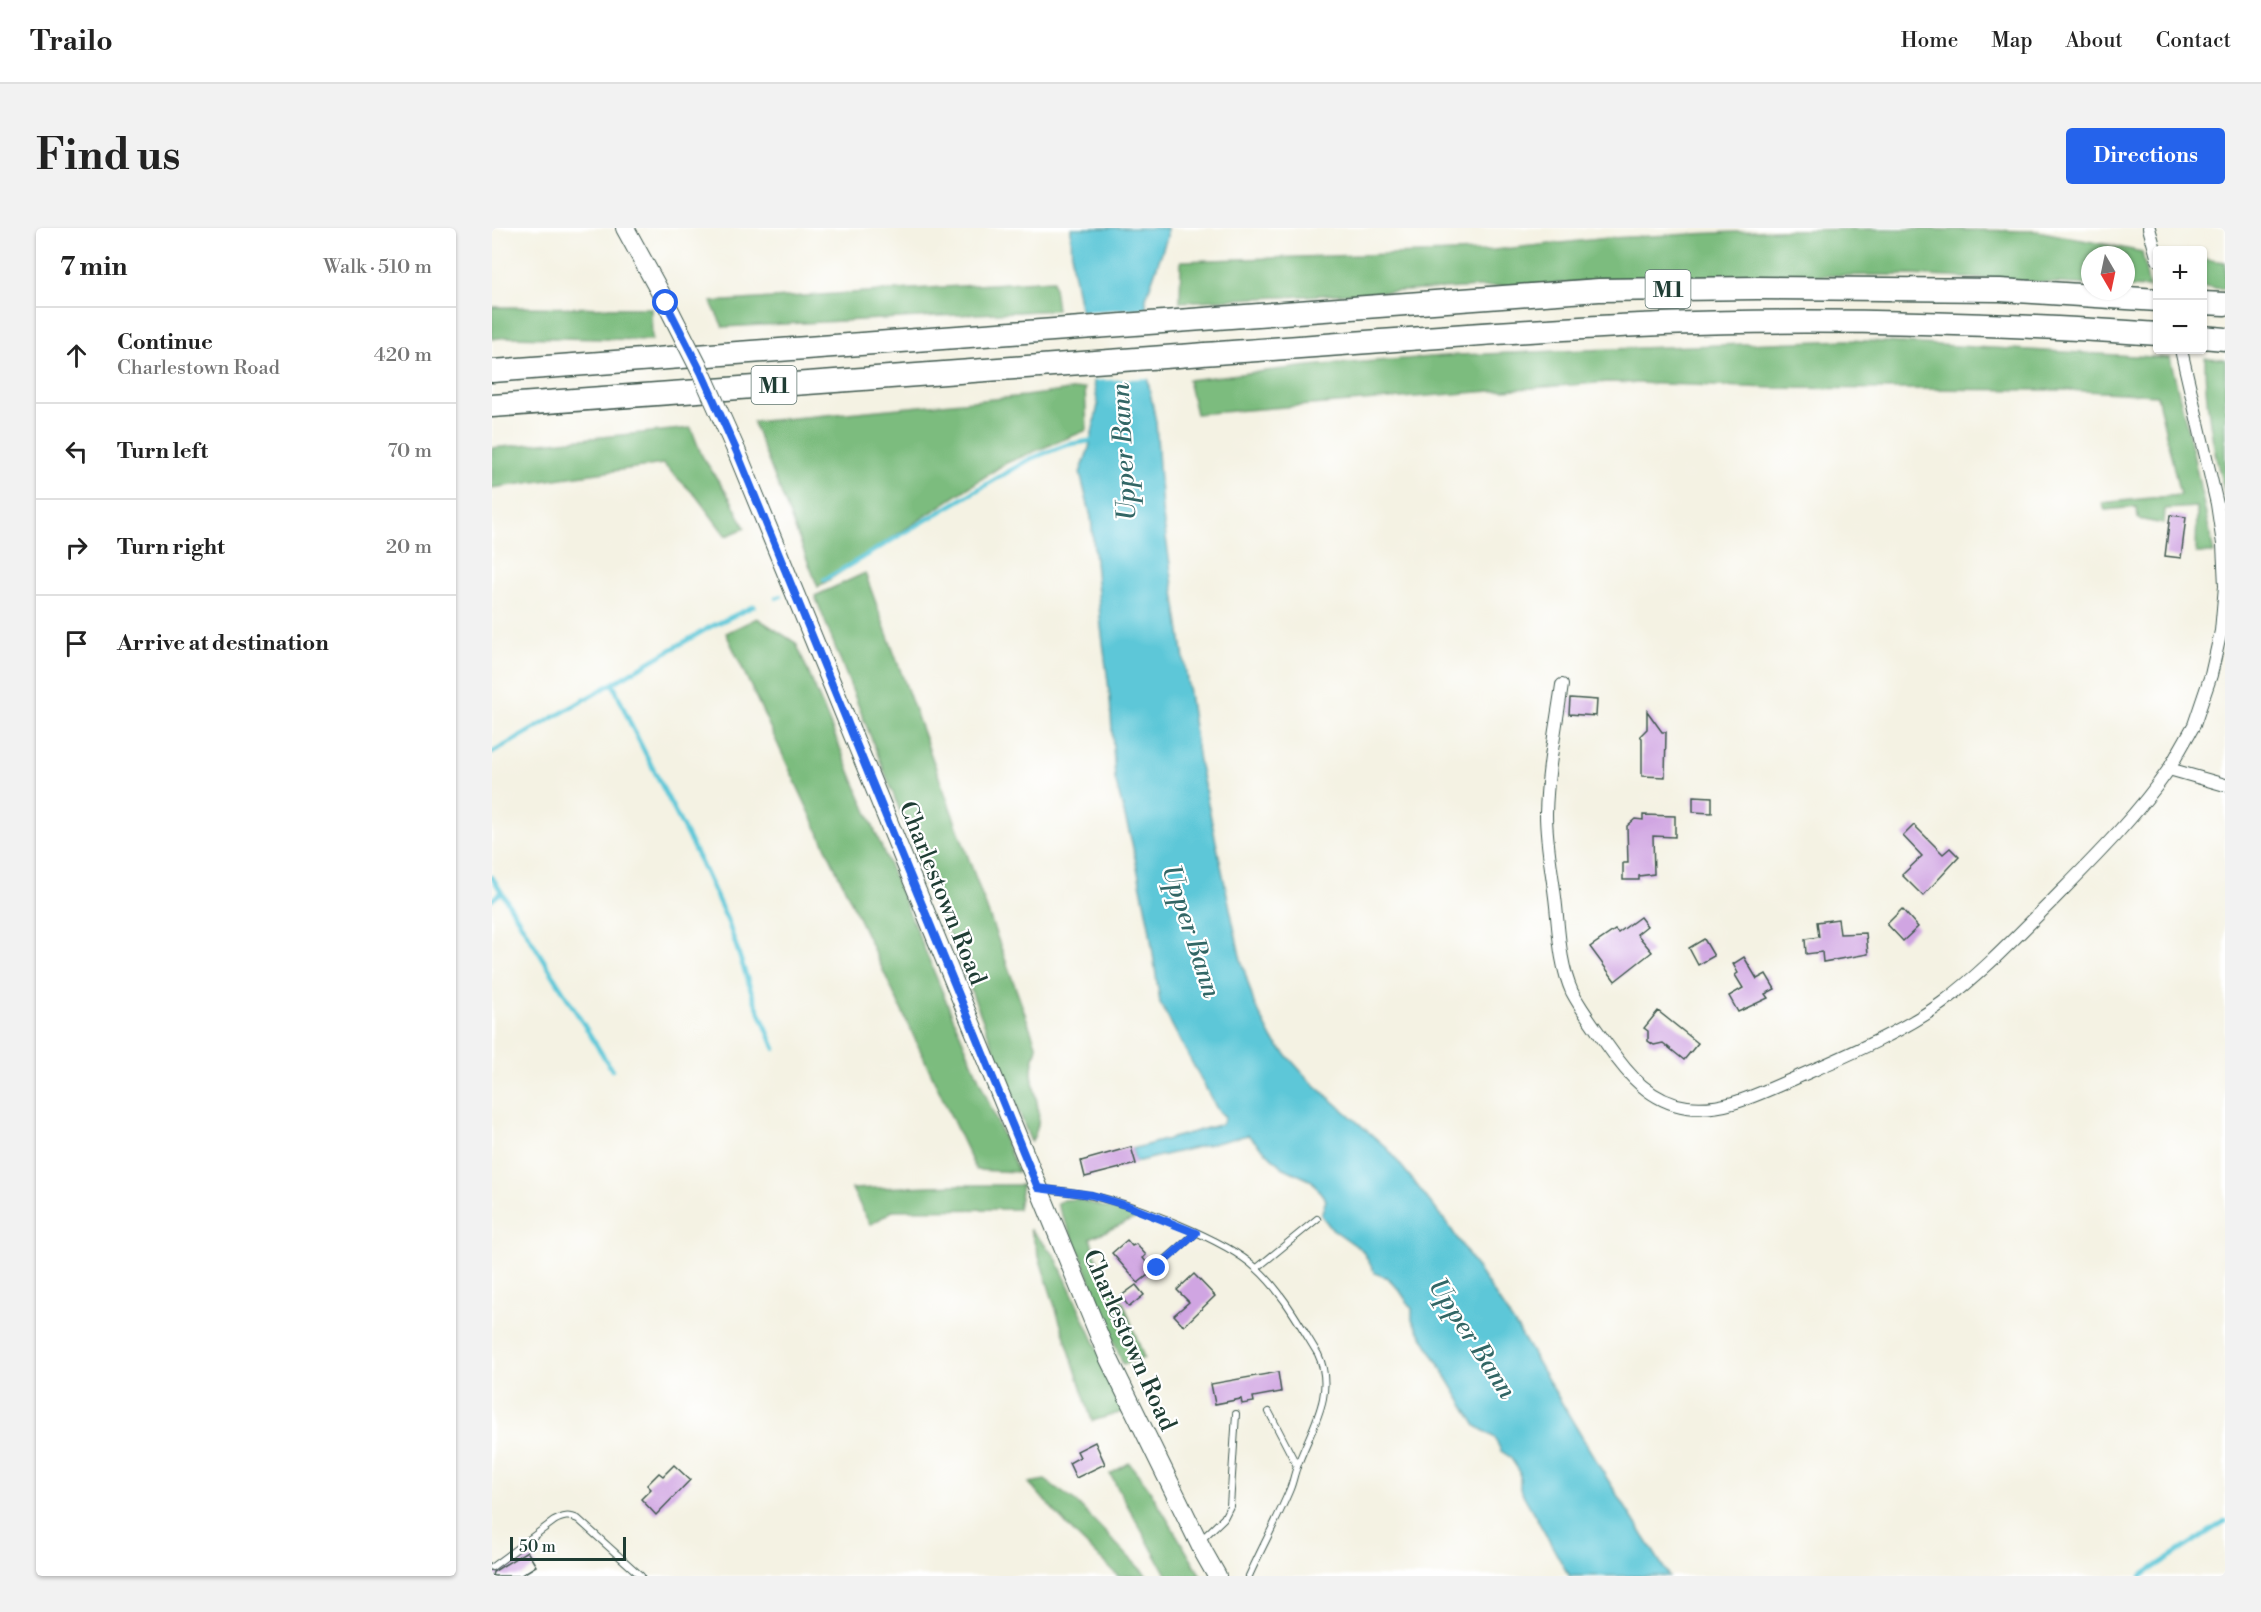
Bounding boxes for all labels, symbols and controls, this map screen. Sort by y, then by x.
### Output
text: Trailo [30,24,113,59]
text: Home [1901,28,1958,54]
text: Map [1991,28,2033,54]
text: About [2066,28,2123,54]
text: Contact [2156,28,2231,54]
button: Directions [2066,128,2225,184]
text: Find us [36,130,180,183]
north arrow [2081,246,2135,300]
map controls [2153,246,2207,354]
button: + [2153,246,2207,300]
text: 7 min [60,251,127,283]
text: Walk · 510 m [323,255,432,280]
road number: M1 [1646,270,1690,308]
route start [652,289,678,315]
button: − [2153,300,2207,354]
text: Continue [117,329,213,356]
icon: ahead [60,339,93,372]
text: 420 m [374,343,432,368]
text: Charlestown Road [117,356,280,381]
road number: M1 [752,366,796,404]
water label: Upper Bann [1104,382,1144,522]
icon: left [60,435,93,468]
text: Turn left [117,438,208,465]
text: 70 m [388,439,432,464]
icon: right [60,531,93,564]
text: Turn right [117,534,225,561]
text: 20 m [386,535,432,560]
icon: arrive [60,627,93,660]
text: Arrive at destination [117,630,329,657]
street label: Charlestown Road [892,797,993,990]
water label: Upper Bann [1154,861,1228,1002]
street label: Charlestown Road [1076,1245,1183,1436]
route end [1143,1254,1169,1280]
water label: Upper Bann [1421,1272,1523,1406]
scale bar [510,1534,626,1562]
text: 50 m [519,1537,556,1557]

